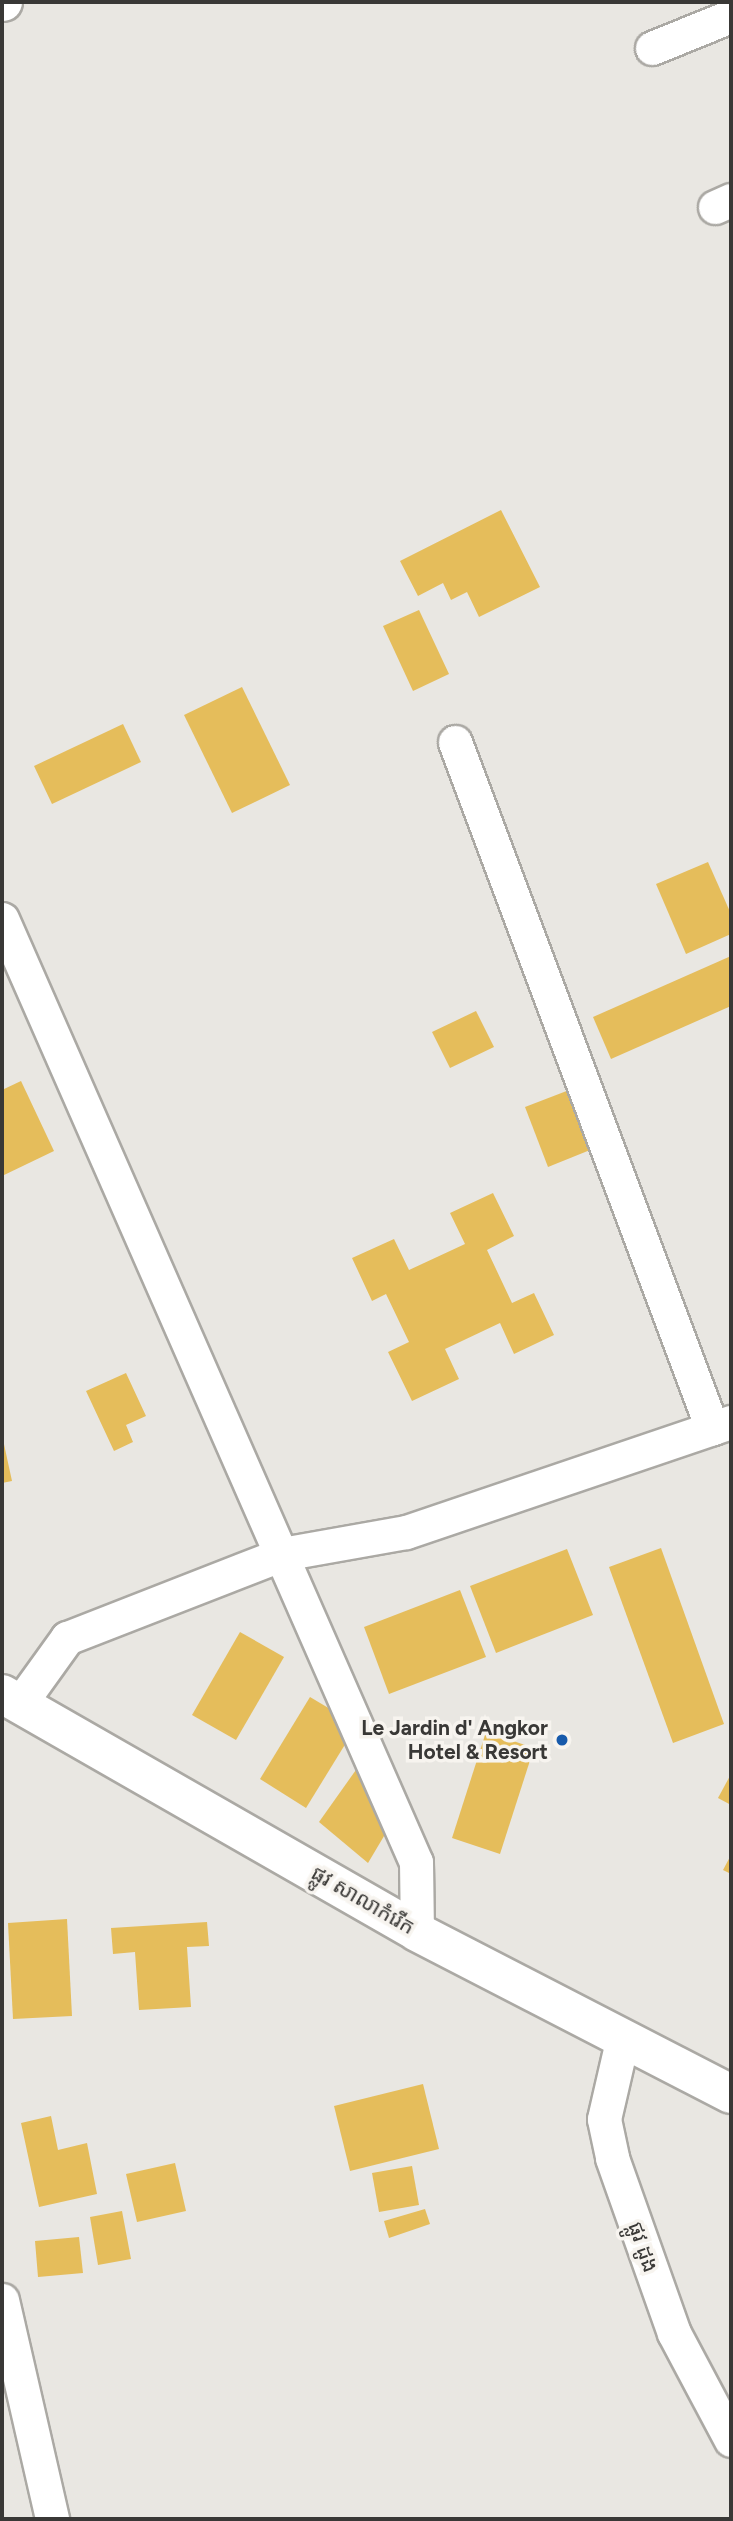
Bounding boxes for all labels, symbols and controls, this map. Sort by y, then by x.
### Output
place label: Le Jardin d' Angkor Hotel & Resort [361,1715,548,1765]
marker: Le Jardin d' Angkor Hotel & Resort [554,1732,570,1748]
street label: ផ្លូវ សាលាកំរើក [307,1860,419,1940]
street label: ផ្លូវ ដូង [623,2218,663,2276]

